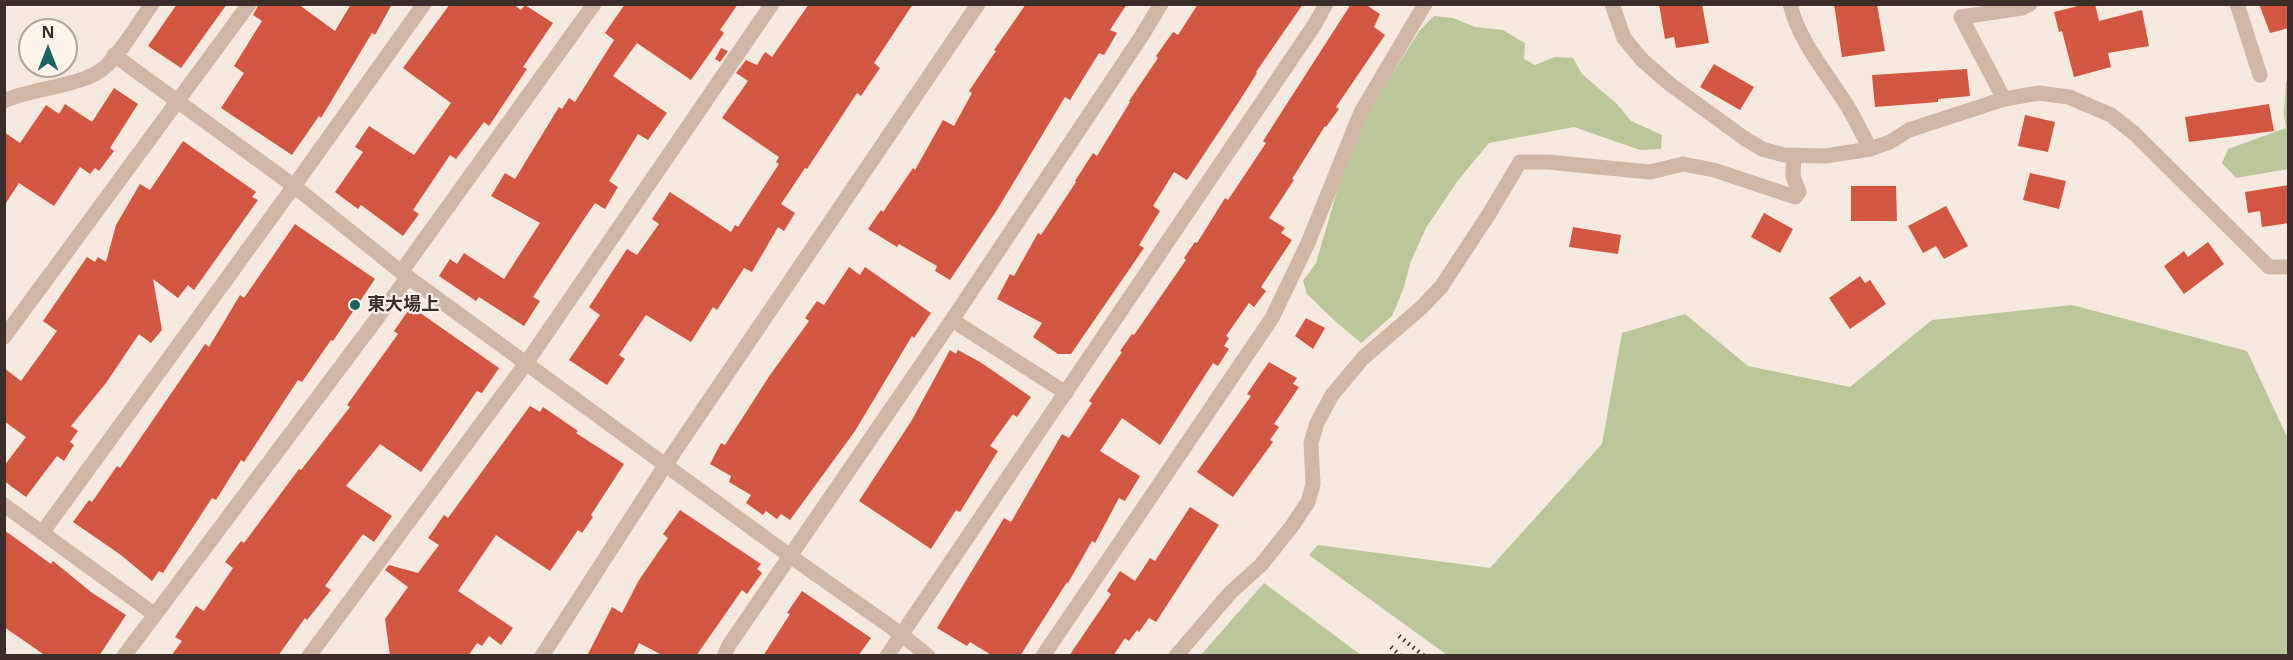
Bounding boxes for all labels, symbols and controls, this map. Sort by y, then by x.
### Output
north arrow [18,18,78,78]
text: N [41,21,55,43]
place label: 東大場上 [367,294,439,316]
marker: 東大場上 [348,298,362,312]

